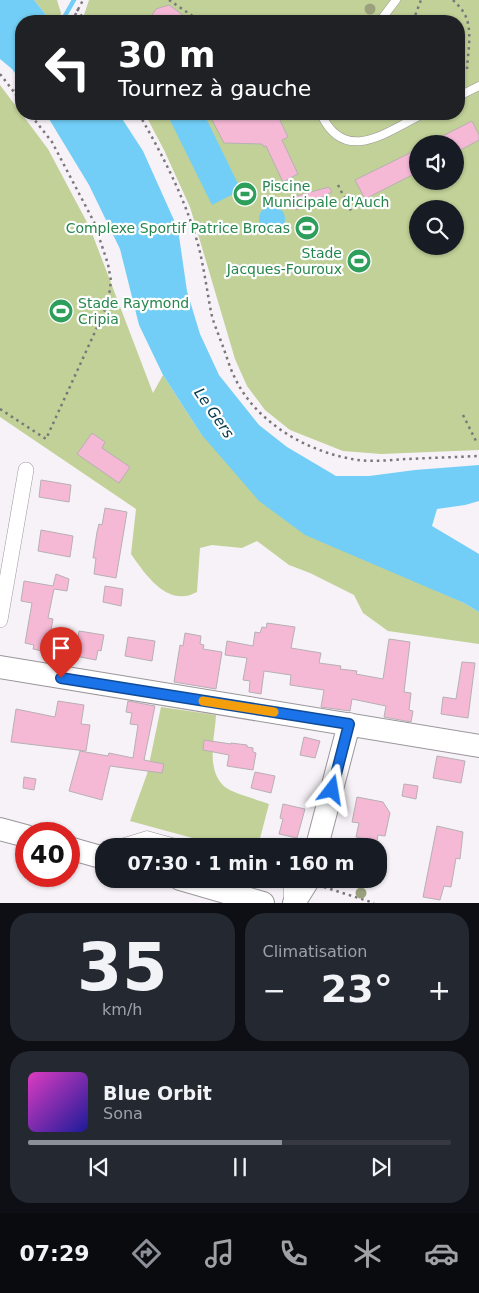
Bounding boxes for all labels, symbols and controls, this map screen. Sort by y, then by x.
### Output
icon: left [35,35,100,100]
text: 30 m [118,35,215,75]
text: Tournez à gauche [118,76,311,101]
map controls [409,135,464,255]
button: sound [409,135,464,190]
place label: Piscine Municipale d'Auch [262,178,389,210]
sports icon: Piscine Municipale d'Auch [232,181,258,207]
button: search [409,200,464,255]
sports icon: Complexe Sportif Patrice Brocas [294,215,320,241]
place label: Complexe Sportif Patrice Brocas [66,220,290,236]
place label: Stade Jacques-Fouroux [226,245,342,277]
sports icon: Stade Jacques-Fouroux [346,248,372,274]
place label: Stade Raymond Cripia [78,295,189,327]
sports icon: Stade Raymond Cripia [48,298,74,324]
water label: Le Gers [190,384,238,442]
pin [40,627,82,678]
icon: arrive [47,634,75,662]
position arrow [305,763,357,815]
speed limit sign: 40 [15,822,80,887]
text: 07:30 · 1 min · 160 m [127,852,355,874]
text: 35 [77,930,167,1005]
text: Climatisation [263,942,367,961]
text: 23° [321,967,393,1011]
text: − [263,974,286,1007]
text: + [428,974,451,1007]
text: km/h [102,1000,142,1019]
text: Blue Orbit [103,1082,212,1104]
text: Sona [103,1104,143,1123]
icon: previous [85,1153,113,1181]
icon: pause [226,1153,254,1181]
icon: next [367,1153,395,1181]
icon: directions [129,1236,164,1271]
icon: music [202,1236,237,1271]
icon: phone [276,1236,311,1271]
icon: climate [350,1236,385,1271]
icon: car [424,1236,459,1271]
text: 07:29 [19,1241,90,1266]

